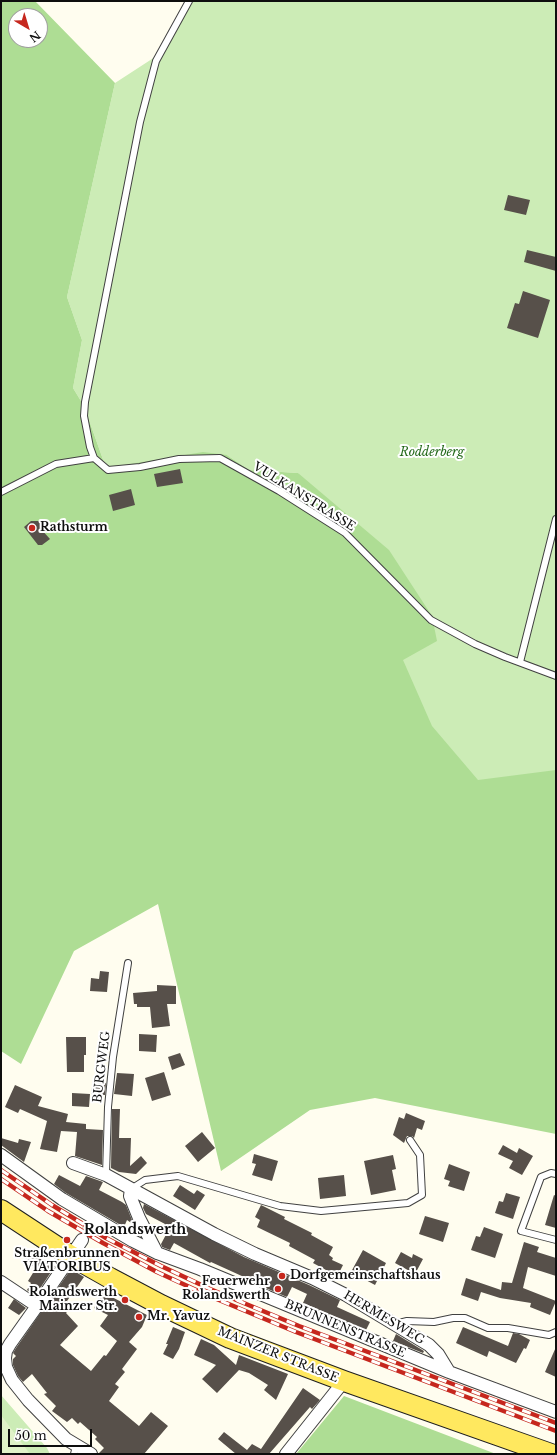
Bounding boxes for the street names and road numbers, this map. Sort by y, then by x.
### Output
street label: VULKANSTRASSE [250,460,358,534]
street label: BURGWEG [90,1030,114,1104]
street label: HERMESWEG [341,1288,427,1348]
street label: BRUNNENSTRASSE [282,1297,408,1361]
street label: MAINZER STRASSE [215,1324,341,1386]

